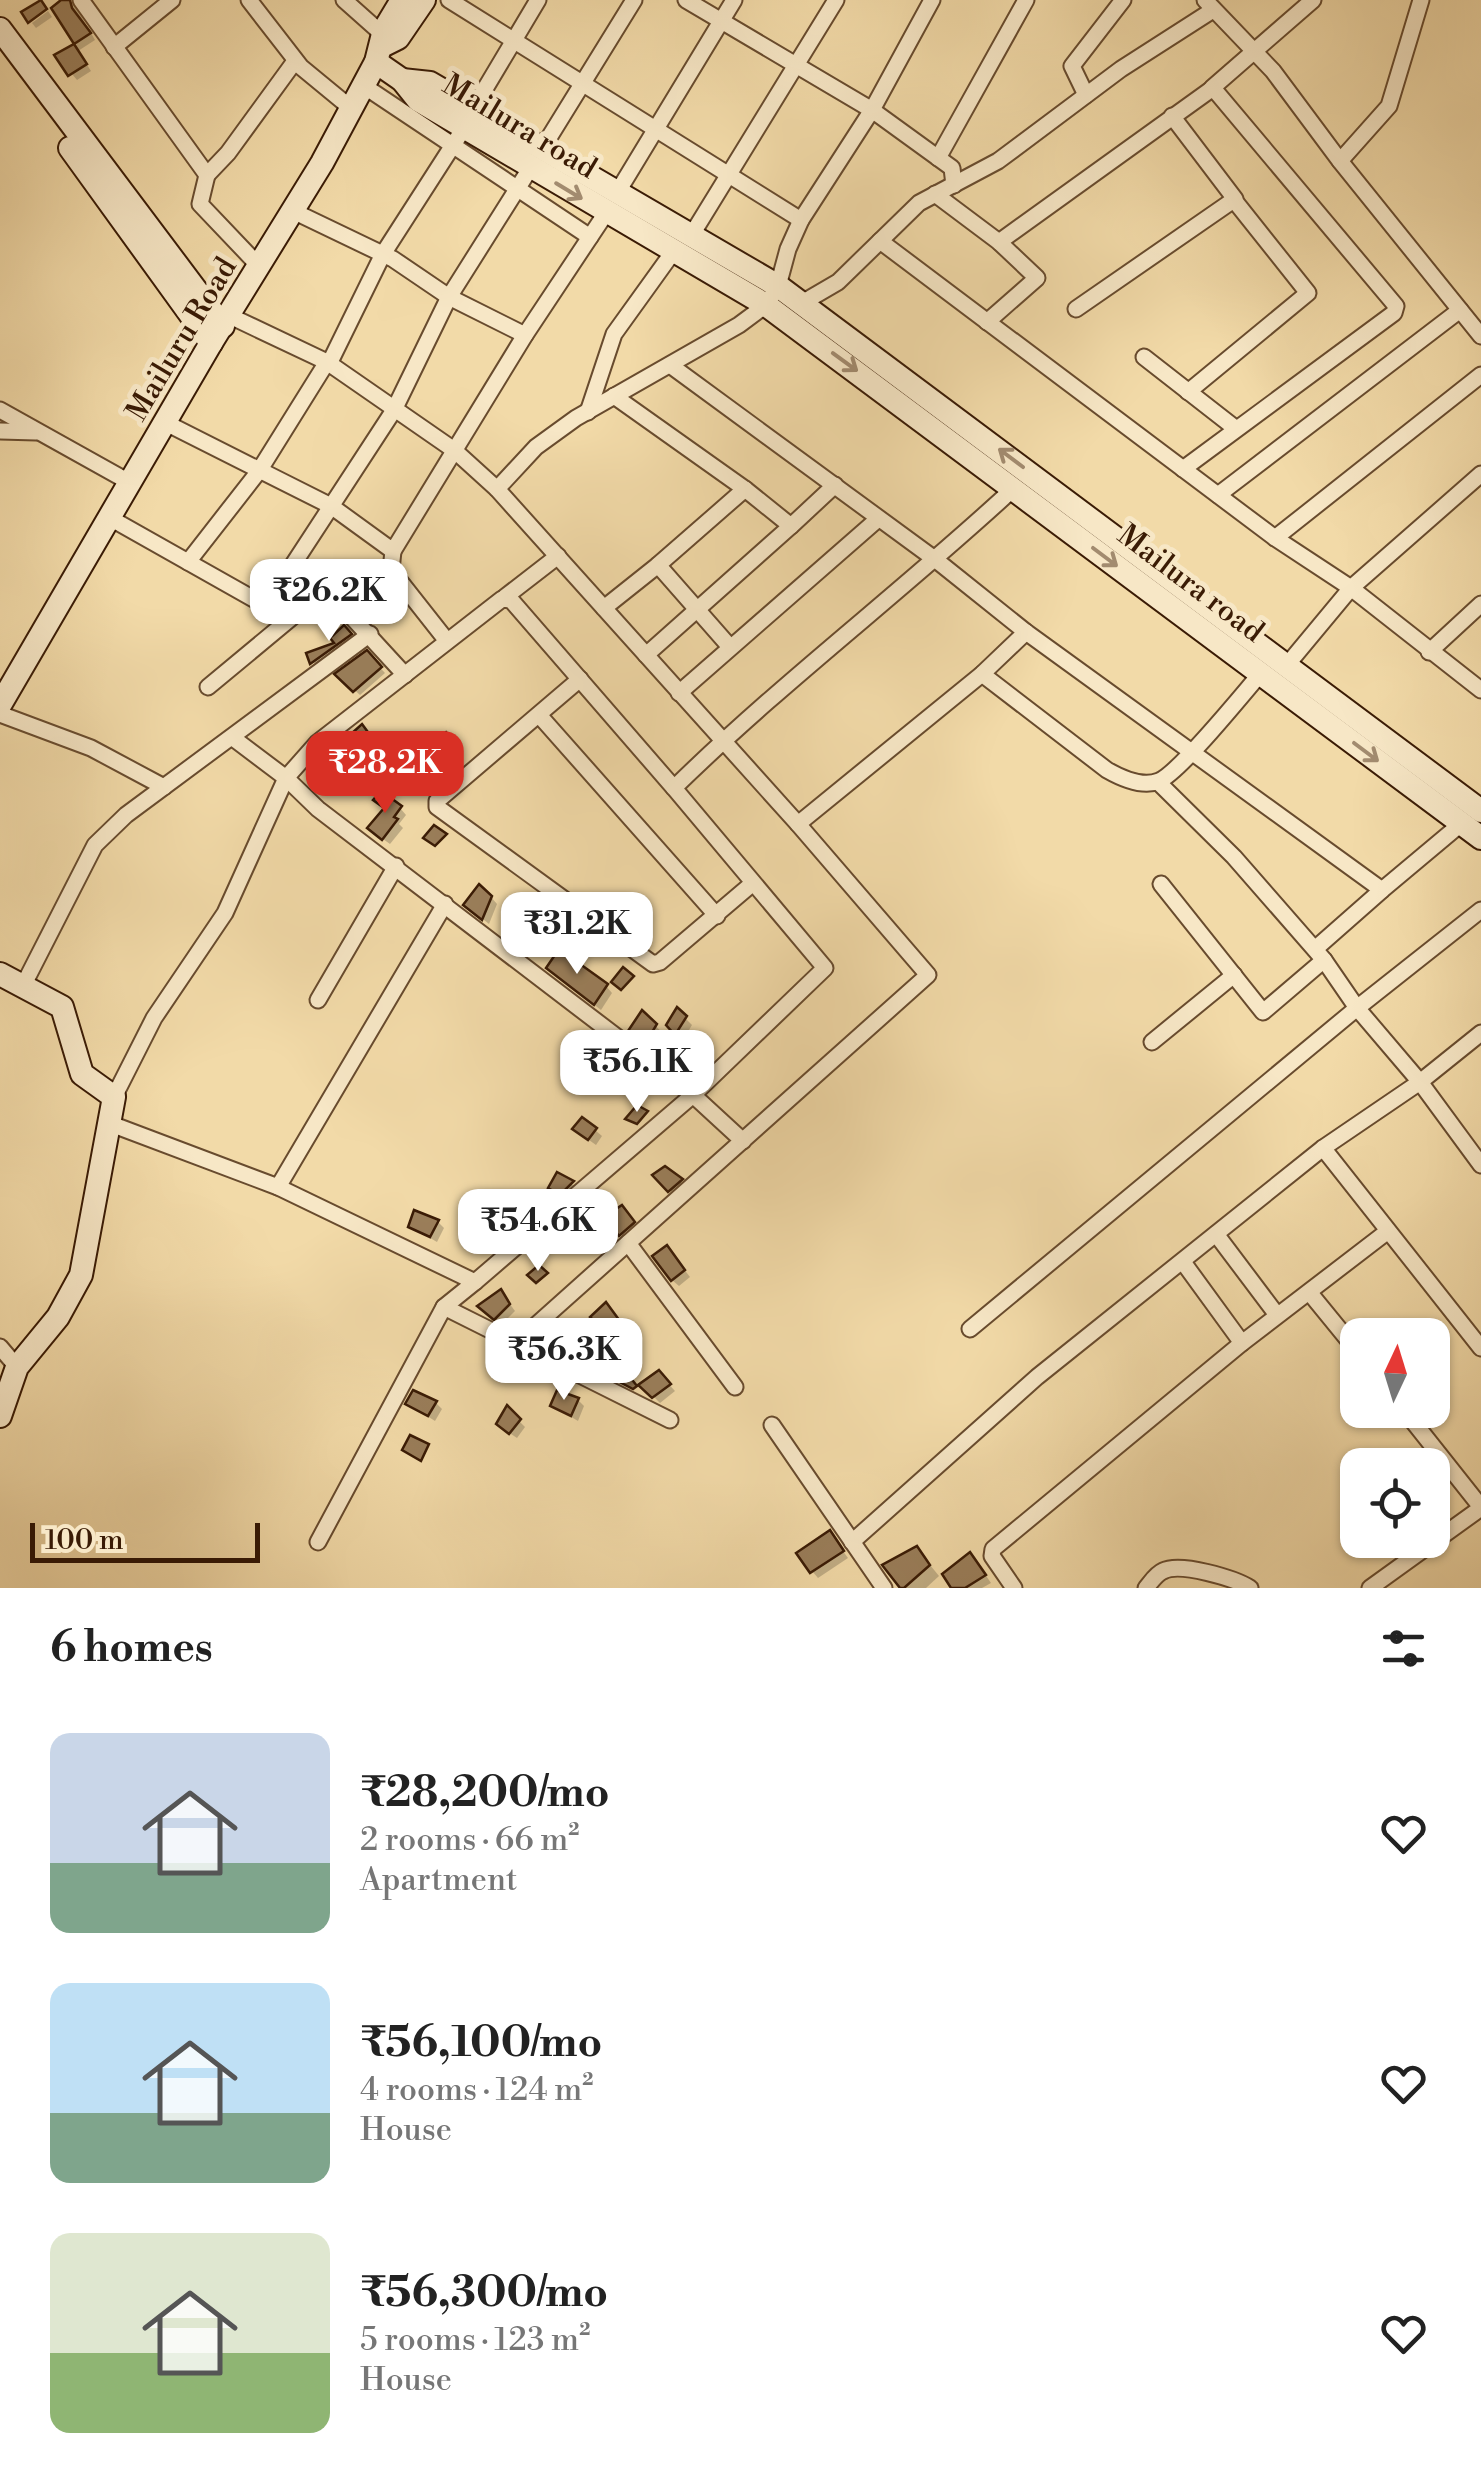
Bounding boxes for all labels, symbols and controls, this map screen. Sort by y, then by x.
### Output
street label: Mailura road [435,66,604,188]
one-way arrow [554,181,583,201]
street label: Mailuru Road [118,251,246,428]
one-way arrow [831,351,859,372]
one-way arrow [998,448,1025,469]
street label: Mailura road [1110,516,1271,651]
one-way arrow [1091,546,1118,567]
pin: ₹26.2K [248,559,410,644]
text: ₹26.2K [272,571,386,611]
pin: ₹28.2K [304,731,466,816]
one-way arrow [1351,741,1379,762]
text: ₹28.2K [328,743,442,783]
pin: ₹31.2K [496,892,658,977]
text: ₹31.2K [523,904,631,944]
pin: ₹56.1K [556,1030,718,1115]
text: ₹56.1K [582,1042,692,1082]
pin: ₹54.6K [457,1189,619,1274]
text: ₹54.6K [480,1201,596,1241]
pin: ₹56.3K [483,1318,645,1403]
north arrow [1340,1318,1450,1428]
map controls [1340,1318,1450,1558]
text: ₹56.3K [507,1330,621,1370]
button: locate [1340,1448,1450,1558]
scale bar [30,1518,260,1562]
text: 100 m [45,1523,124,1558]
icon: filters [1376,1621,1431,1676]
text: 6 homes [50,1622,213,1675]
text: ₹28,200/mo [360,1767,610,1820]
icon: home [130,1773,250,1893]
icon: heart [1376,1806,1431,1861]
text: 2 rooms · 66 m² [360,1820,579,1860]
text: Apartment [360,1860,517,1900]
text: ₹56,100/mo [360,2017,602,2070]
icon: home [130,2023,250,2143]
icon: heart [1376,2056,1431,2111]
text: 4 rooms · 124 m² [360,2070,593,2110]
text: House [360,2110,452,2150]
text: ₹56,300/mo [360,2267,608,2320]
icon: home [130,2273,250,2393]
icon: heart [1376,2306,1431,2361]
text: 5 rooms · 123 m² [360,2320,590,2360]
text: House [360,2360,452,2400]

